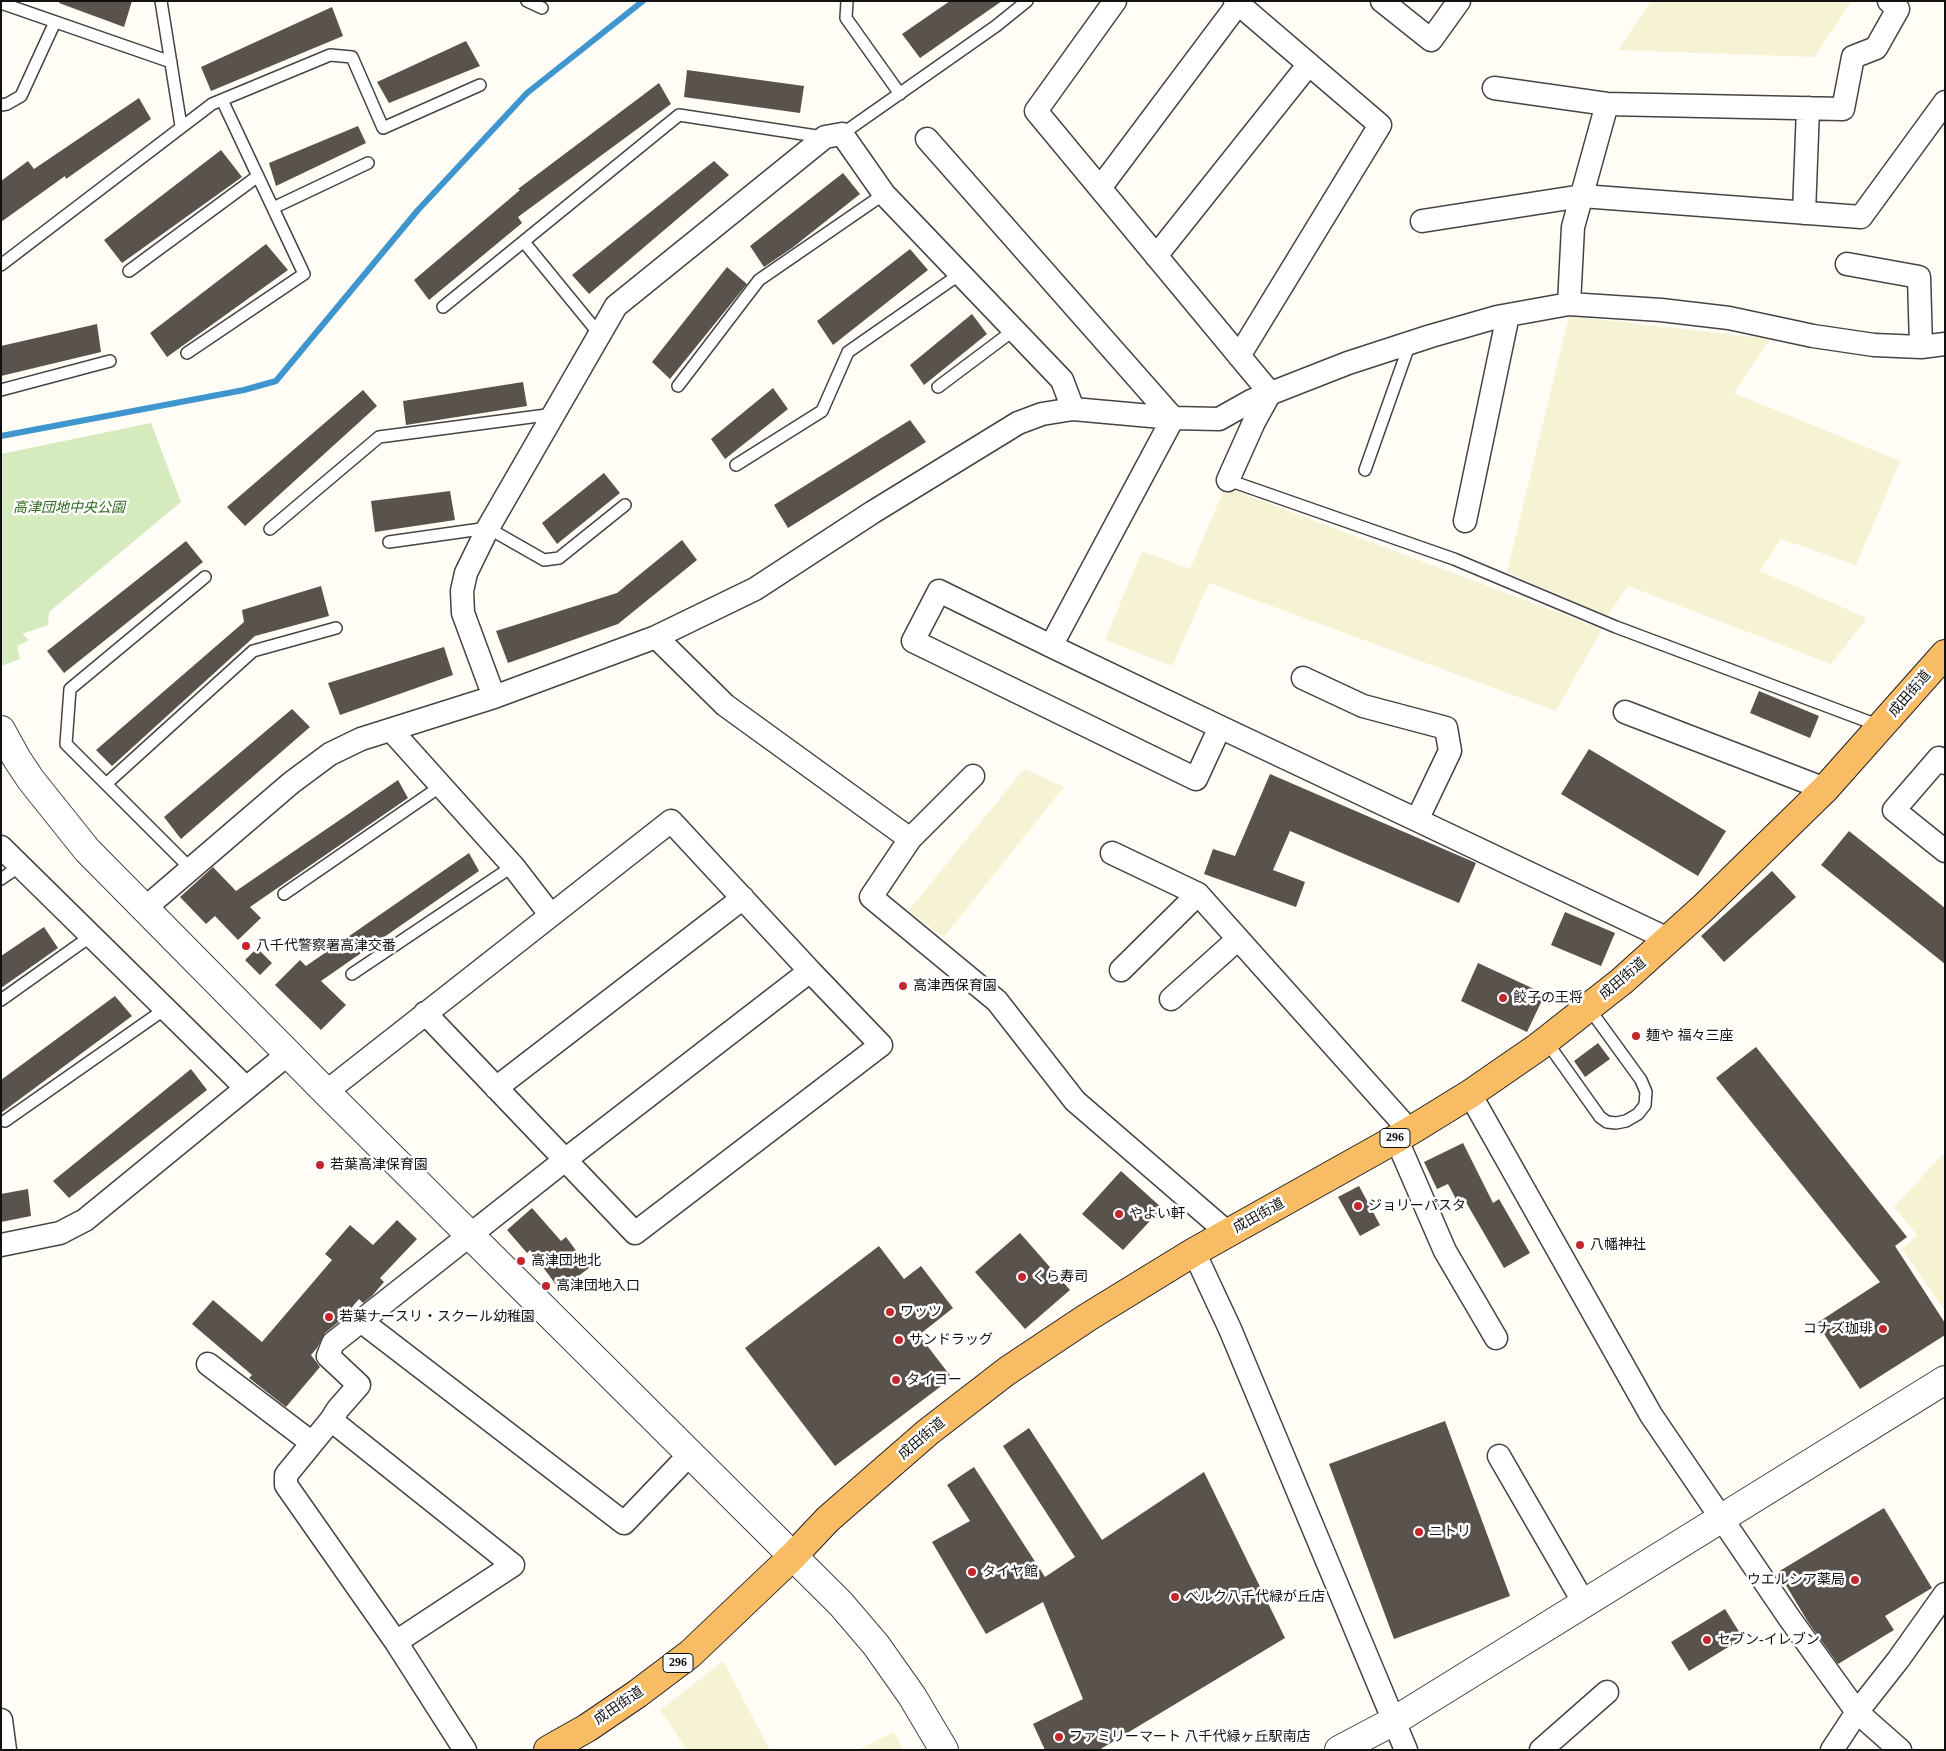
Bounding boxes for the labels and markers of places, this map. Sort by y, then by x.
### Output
place label: 八千代警察署高津交番 [256,938,396,954]
marker: 八千代警察署高津交番 [240,940,252,952]
place label: 高津西保育園 [913,978,997,994]
marker: 高津西保育園 [897,980,909,992]
place label: 餃子の王将 [1513,990,1583,1006]
marker: 餃子の王将 [1497,992,1509,1004]
place label: 麺や 福々三座 [1646,1028,1733,1044]
marker: 麺や 福々三座 [1630,1030,1642,1042]
place label: 若葉高津保育園 [330,1157,428,1173]
marker: 若葉高津保育園 [314,1159,326,1171]
place label: ジョリーパスタ [1368,1198,1466,1214]
marker: ジョリーパスタ [1352,1200,1364,1212]
place label: やよい軒 [1129,1206,1185,1222]
marker: やよい軒 [1113,1208,1125,1220]
place label: 八幡神社 [1590,1237,1646,1253]
marker: 八幡神社 [1574,1239,1586,1251]
place label: 高津団地北 [531,1253,601,1269]
marker: 高津団地北 [515,1255,527,1267]
place label: くら寿司 [1032,1269,1088,1285]
marker: くら寿司 [1016,1271,1028,1283]
place label: 高津団地入口 [556,1278,640,1294]
marker: 高津団地入口 [540,1280,552,1292]
place label: ワッツ [900,1304,942,1320]
marker: ワッツ [884,1306,896,1318]
place label: 若葉ナースリ・スクール幼稚園 [339,1309,535,1325]
marker: 若葉ナースリ・スクール幼稚園 [323,1311,335,1323]
place label: コナズ珈琲 [1803,1321,1873,1337]
marker: コナズ珈琲 [1877,1323,1889,1335]
place label: サンドラッグ [909,1332,993,1348]
marker: サンドラッグ [893,1334,905,1346]
place label: タイヨー [906,1372,962,1388]
marker: タイヨー [890,1374,902,1386]
place label: ニトリ [1429,1524,1471,1540]
marker: ニトリ [1413,1526,1425,1538]
place label: タイヤ館 [982,1564,1038,1580]
marker: タイヤ館 [966,1566,978,1578]
place label: ウエルシア薬局 [1747,1572,1845,1588]
marker: ウエルシア薬局 [1849,1574,1861,1586]
place label: ベルク八千代緑が丘店 [1185,1589,1325,1605]
marker: ベルク八千代緑が丘店 [1169,1591,1181,1603]
place label: セブン-イレブン [1717,1632,1820,1648]
marker: セブン-イレブン [1701,1634,1713,1646]
place label: ファミリーマート 八千代緑ヶ丘駅南店 [1069,1729,1310,1745]
marker: ファミリーマート 八千代緑ヶ丘駅南店 [1053,1731,1065,1743]

